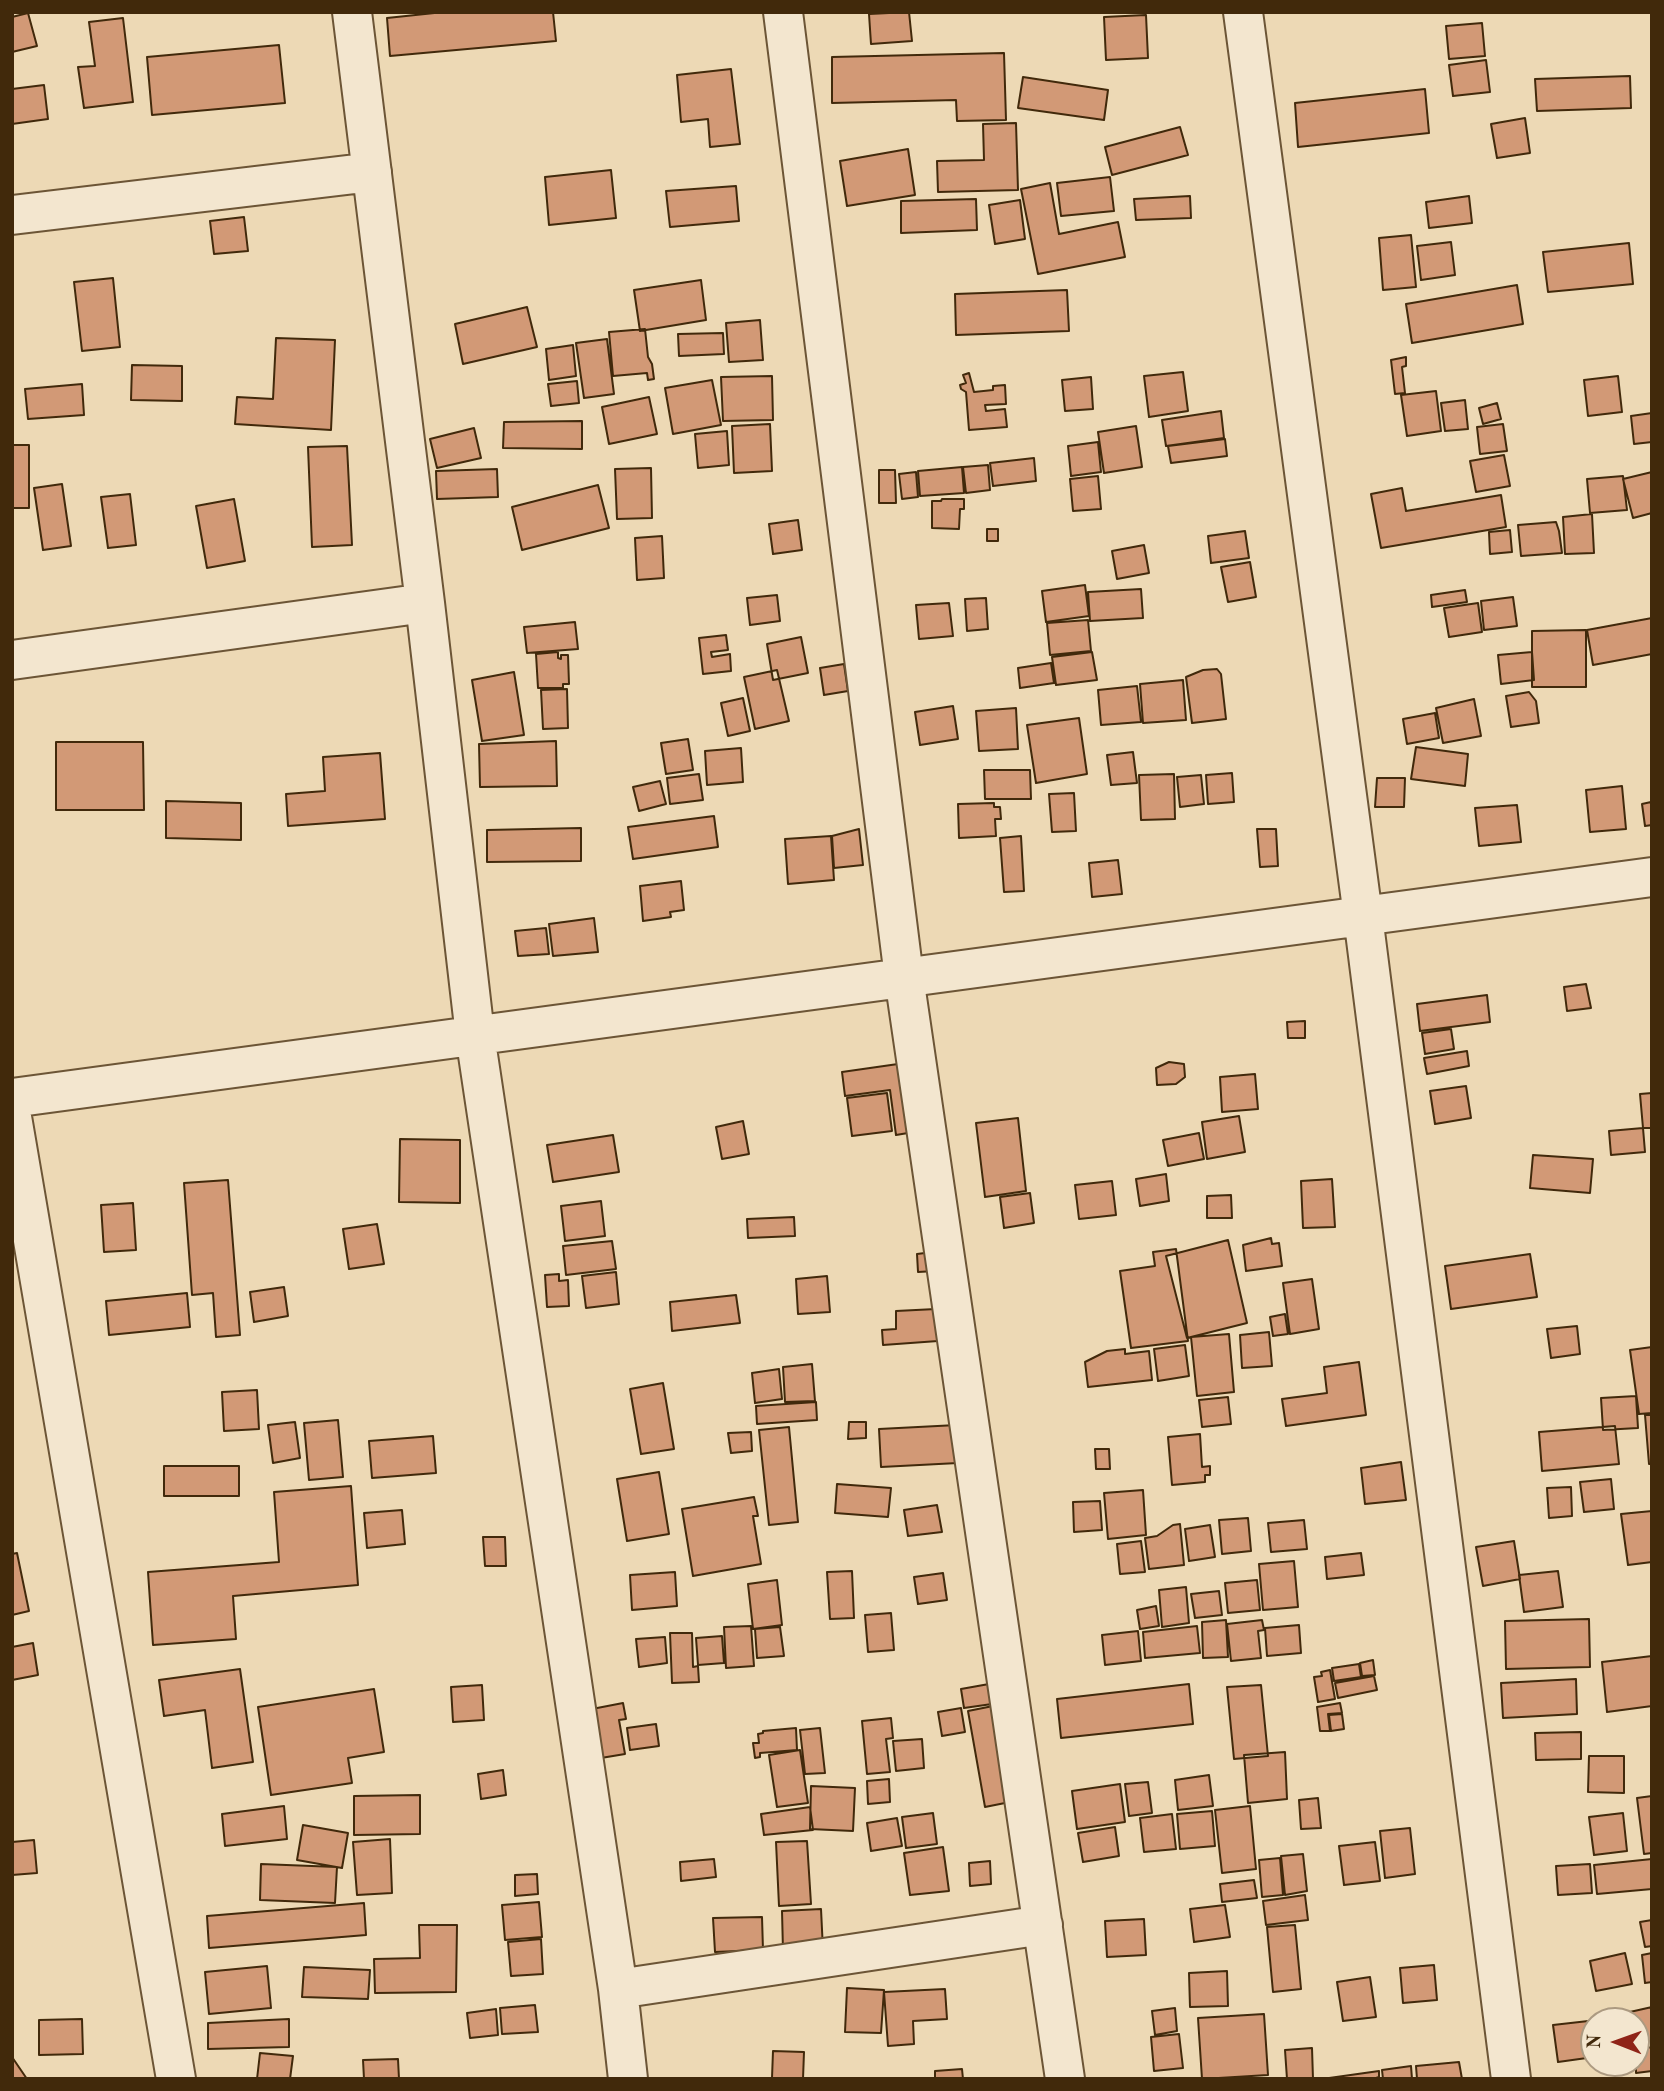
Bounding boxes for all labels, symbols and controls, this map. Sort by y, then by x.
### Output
north arrow [1580,2007,1650,2077]
text: N [1586,2034,1605,2049]

